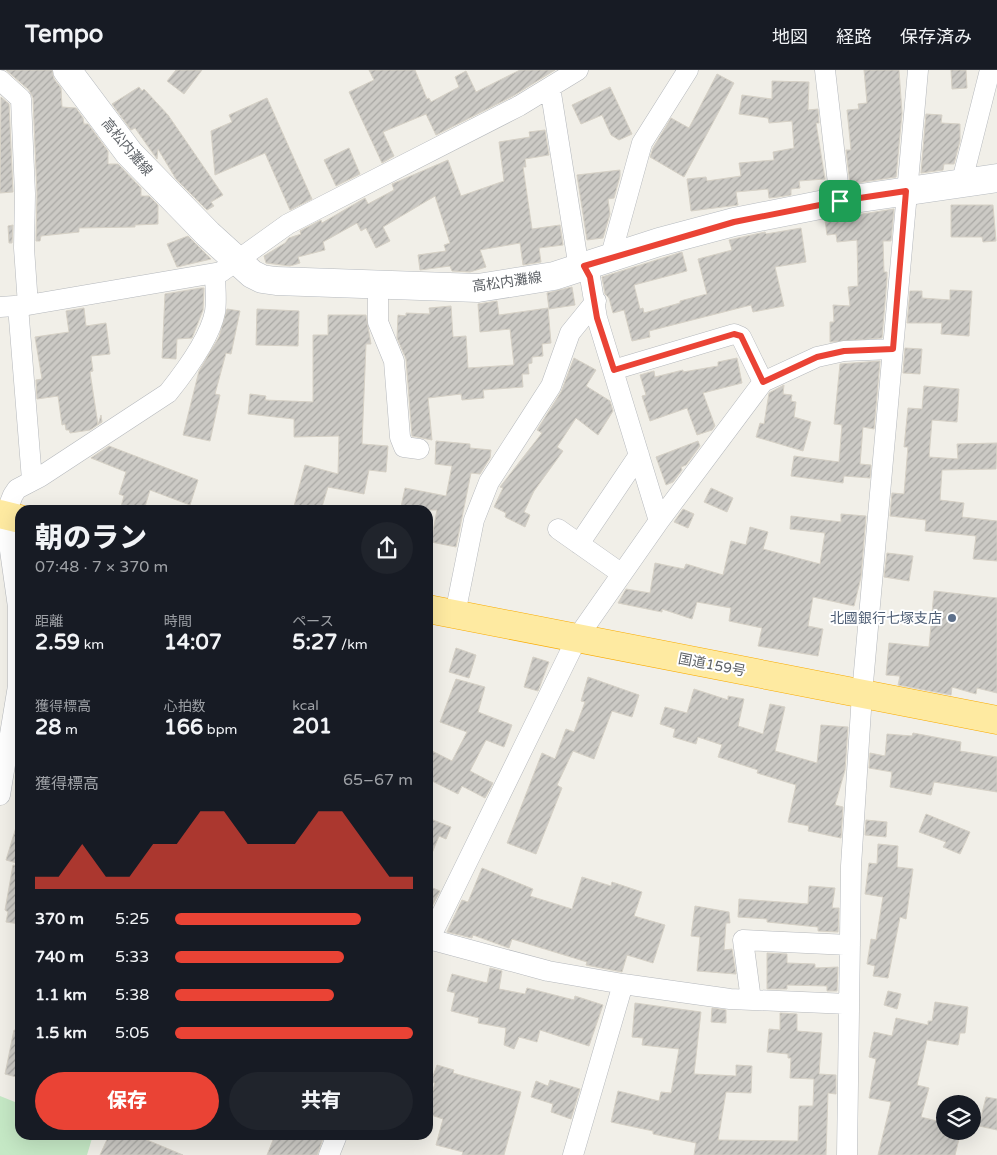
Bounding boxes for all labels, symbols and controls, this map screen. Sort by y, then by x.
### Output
text: Tempo [25,20,103,49]
text: 地図 [772,26,808,48]
text: 経路 [836,26,872,48]
text: 保存済み [900,26,972,48]
street label: 高松内灘線 [98,115,156,179]
pin [819,180,861,222]
icon: arrive [826,187,854,215]
street label: 高松内灘線 [471,269,543,295]
text: 朝のラン [35,521,147,555]
button: share [361,522,413,574]
text: 07:48 · 7 × 370 m [35,557,168,577]
place label: 北國銀行七塚支店 [830,610,942,627]
marker: 北國銀行七塚支店 [946,612,958,624]
text: 距離 [35,613,63,630]
text: 時間 [164,613,192,630]
text: ペース [292,613,334,630]
text: 2.59 [35,630,80,655]
text: 14:07 [164,630,222,655]
text: 5:27 [292,630,337,655]
text: km [80,636,104,653]
text: /km [337,636,368,653]
street label: 国道159号 [677,650,747,680]
text: kcal [292,697,319,714]
text: 獲得標高 [35,698,91,715]
text: 心拍数 [164,698,206,715]
text: 201 [292,714,332,739]
text: 28 [35,715,61,740]
text: 166 [164,715,203,740]
text: m [61,721,78,738]
text: bpm [203,721,237,738]
text: 65–67 m [343,770,413,790]
text: 獲得標高 [35,774,99,794]
text: 370 m [35,909,84,929]
text: 5:25 [115,909,149,929]
text: 740 m [35,947,84,967]
text: 5:33 [115,947,149,967]
text: 1.1 km [35,985,87,1005]
text: 5:38 [115,985,149,1005]
text: 1.5 km [35,1023,87,1043]
text: 5:05 [115,1023,149,1043]
button: 保存 [35,1072,219,1130]
button: 共有 [229,1072,413,1130]
map controls [936,1095,981,1140]
button: layers [936,1095,981,1140]

